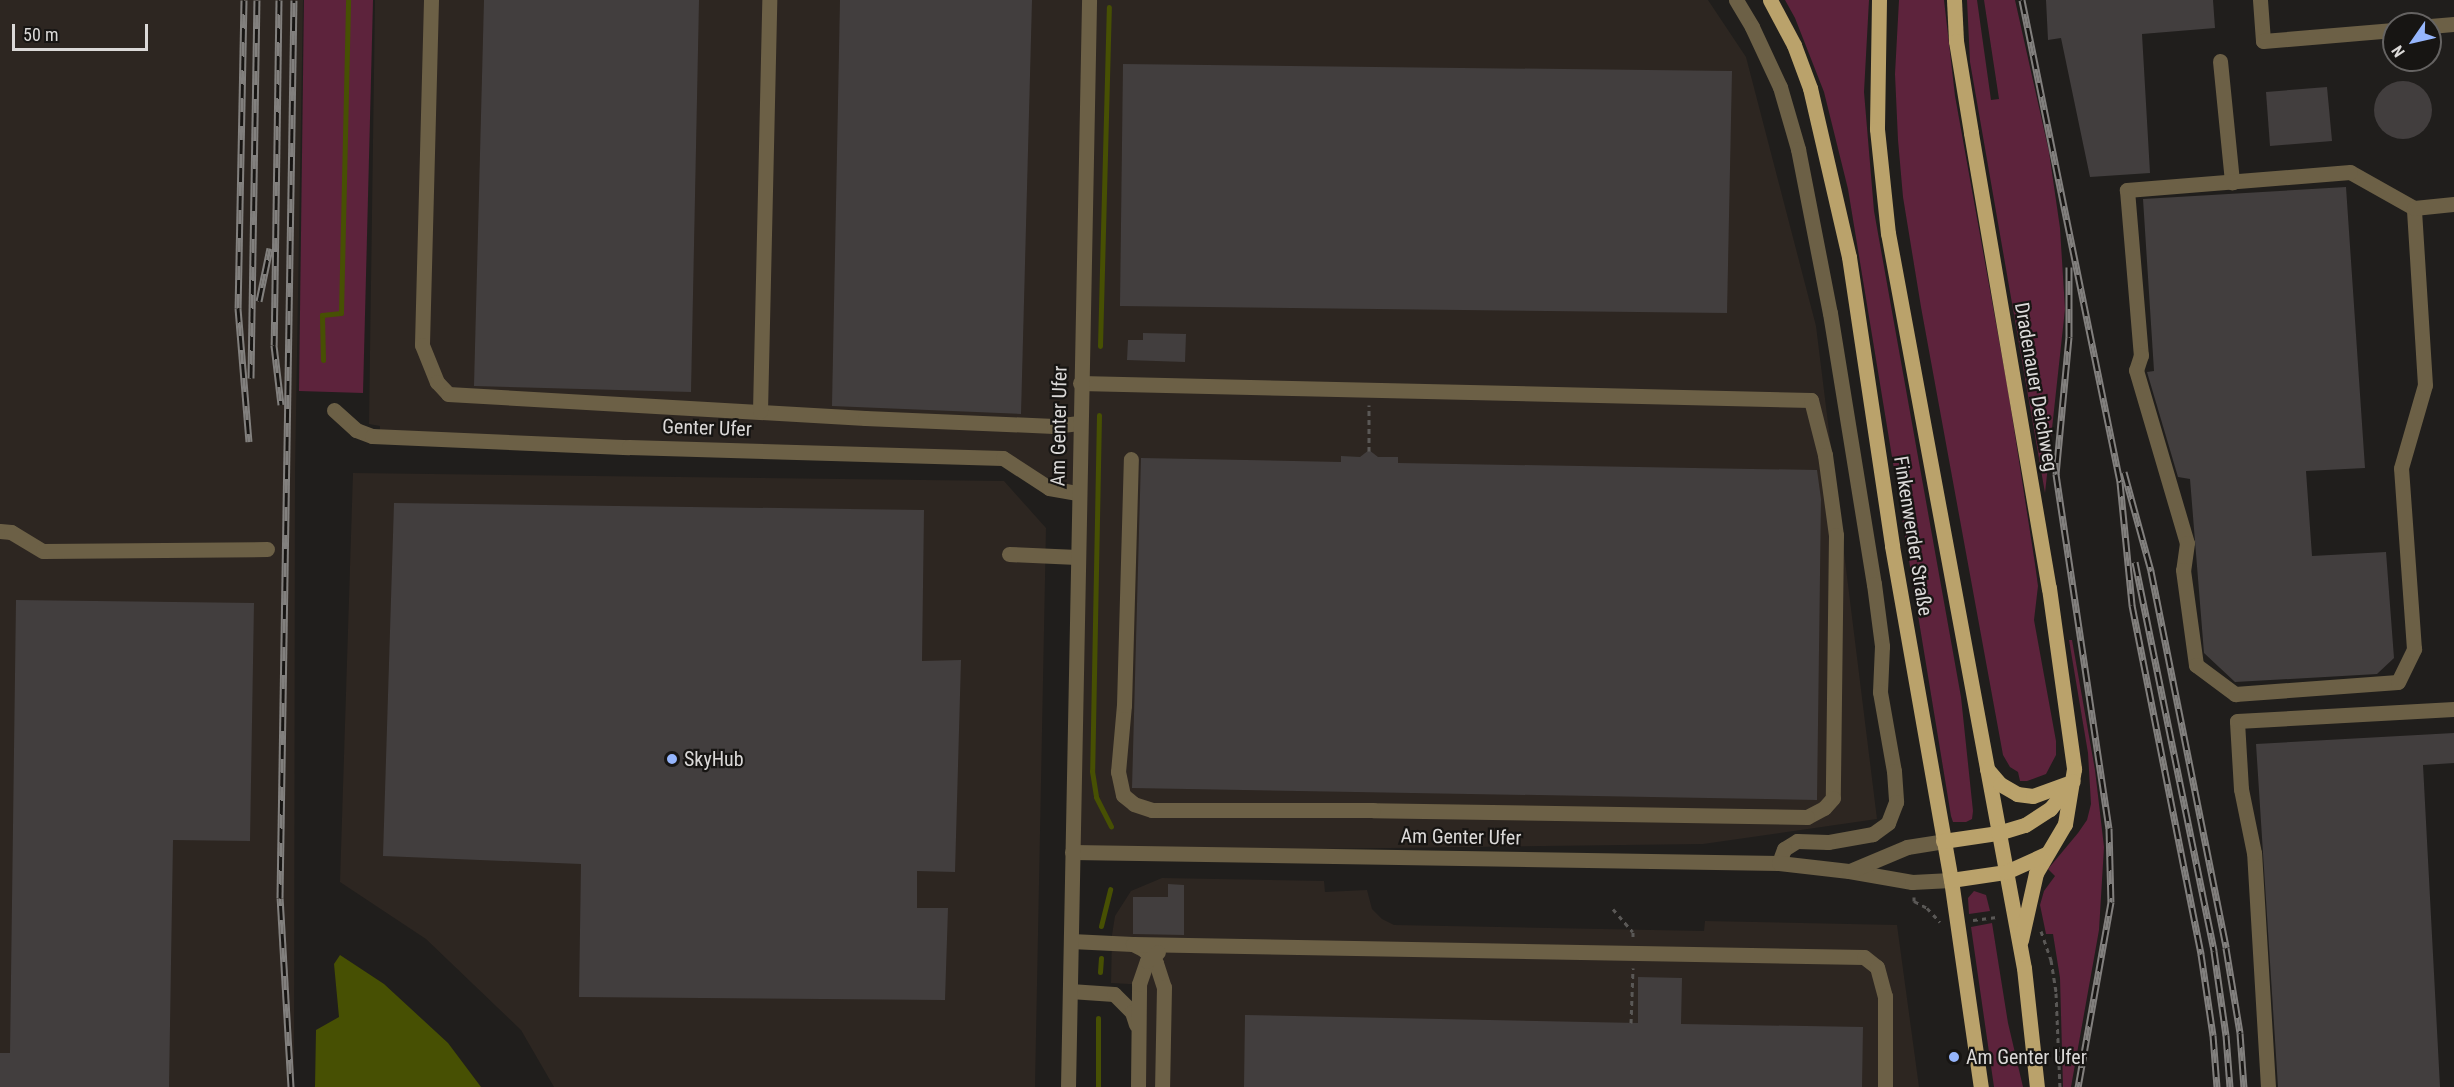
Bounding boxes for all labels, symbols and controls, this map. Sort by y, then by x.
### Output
scale bar [15,12,152,50]
north arrow [2382,12,2442,72]
text: 50 m [23,24,58,45]
text: N [2388,42,2409,61]
street label: Dradenauer Deichweg [2009,300,2063,474]
street label: Am Genter Ufer [1046,365,1072,487]
street label: Genter Ufer [662,414,752,442]
street label: Finkenwerder Straße [1889,454,1937,618]
place label: SkyHub [684,747,744,771]
marker: SkyHub [665,752,679,766]
street label: Am Genter Ufer [1400,824,1522,850]
place label: Am Genter Ufer [1966,1045,2087,1069]
marker: Am Genter Ufer [1947,1050,1961,1064]

